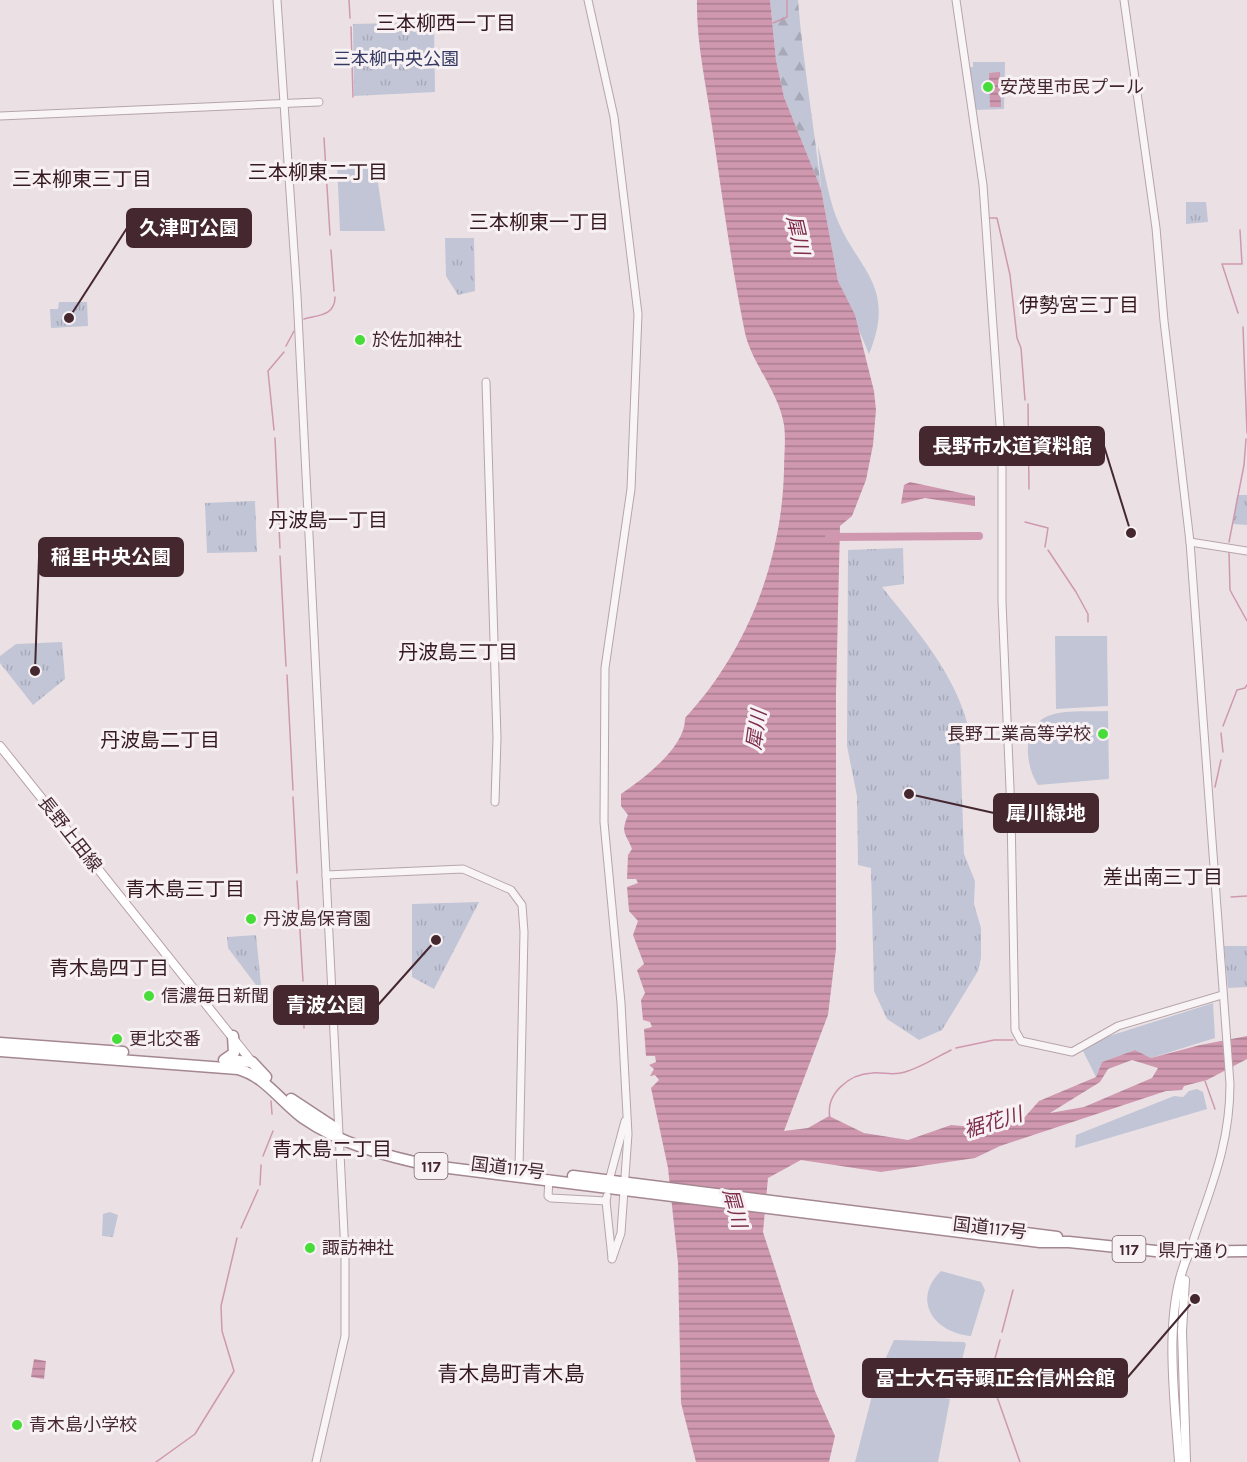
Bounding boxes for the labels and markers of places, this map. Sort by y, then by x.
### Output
place label: 安茂里市民プール [1000,76,1144,98]
marker: 安茂里市民プール [981,80,995,94]
callout: 久津町公園 [127,209,251,247]
place label: 於佐加神社 [372,329,462,351]
marker: 於佐加神社 [353,333,367,347]
callout: 長野市水道資料館 [920,427,1104,465]
callout: 稲里中央公園 [39,538,183,576]
place label: 長野工業高等学校 [947,723,1091,745]
marker: 長野工業高等学校 [1096,727,1110,741]
callout: 犀川緑地 [994,794,1098,832]
place label: 丹波島保育園 [263,908,371,930]
marker: 丹波島保育園 [244,912,258,926]
place label: 信濃毎日新聞 [161,985,269,1007]
callout: 青波公園 [274,986,378,1024]
marker: 信濃毎日新聞 [142,989,156,1003]
place label: 更北交番 [129,1028,201,1050]
marker: 更北交番 [110,1032,124,1046]
place label: 諏訪神社 [322,1237,394,1259]
marker: 諏訪神社 [303,1241,317,1255]
callout: 冨士大石寺顕正会信州会館 [863,1359,1127,1397]
place label: 青木島小学校 [29,1414,137,1436]
marker: 青木島小学校 [10,1418,24,1432]

